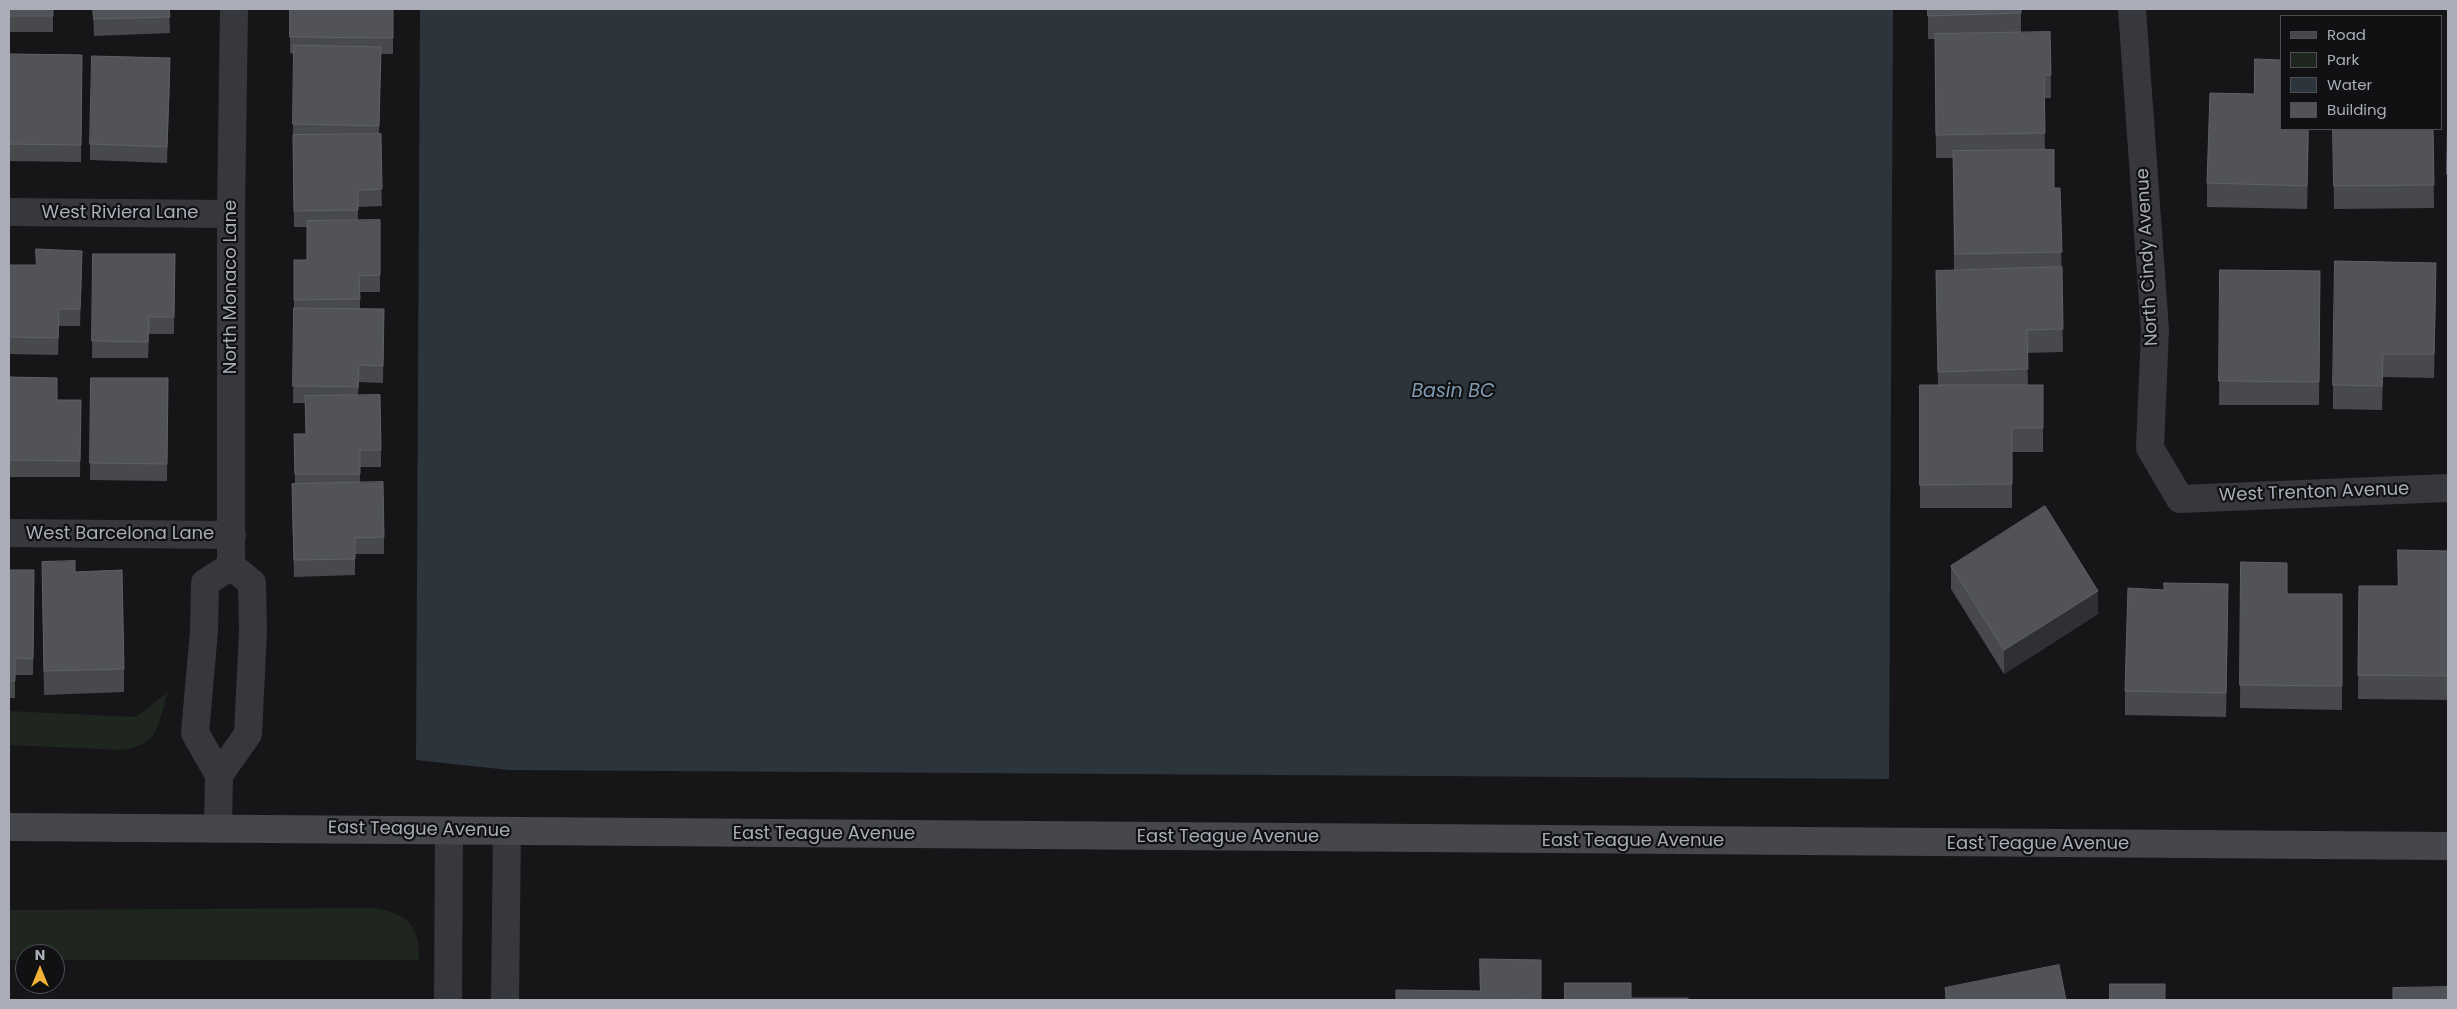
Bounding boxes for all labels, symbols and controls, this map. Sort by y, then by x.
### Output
legend [2280,15,2442,130]
text: Road [2327,24,2366,45]
text: Park [2327,49,2359,70]
text: Water [2327,74,2372,95]
text: Building [2327,99,2387,120]
street label: North Cindy Avenue [2133,167,2163,347]
street label: North Monaco Lane [220,200,242,374]
street label: West Riviera Lane [42,202,198,224]
water label: Basin BC [1411,381,1495,403]
street label: West Trenton Avenue [2218,479,2410,507]
street label: West Barcelona Lane [26,523,214,545]
street label: East Teague Avenue [328,818,510,842]
street label: East Teague Avenue [733,823,915,845]
street label: East Teague Avenue [1137,826,1319,848]
street label: East Teague Avenue [1542,830,1724,852]
street label: East Teague Avenue [1947,833,2129,855]
north arrow [15,944,65,994]
text: N [35,945,45,965]

